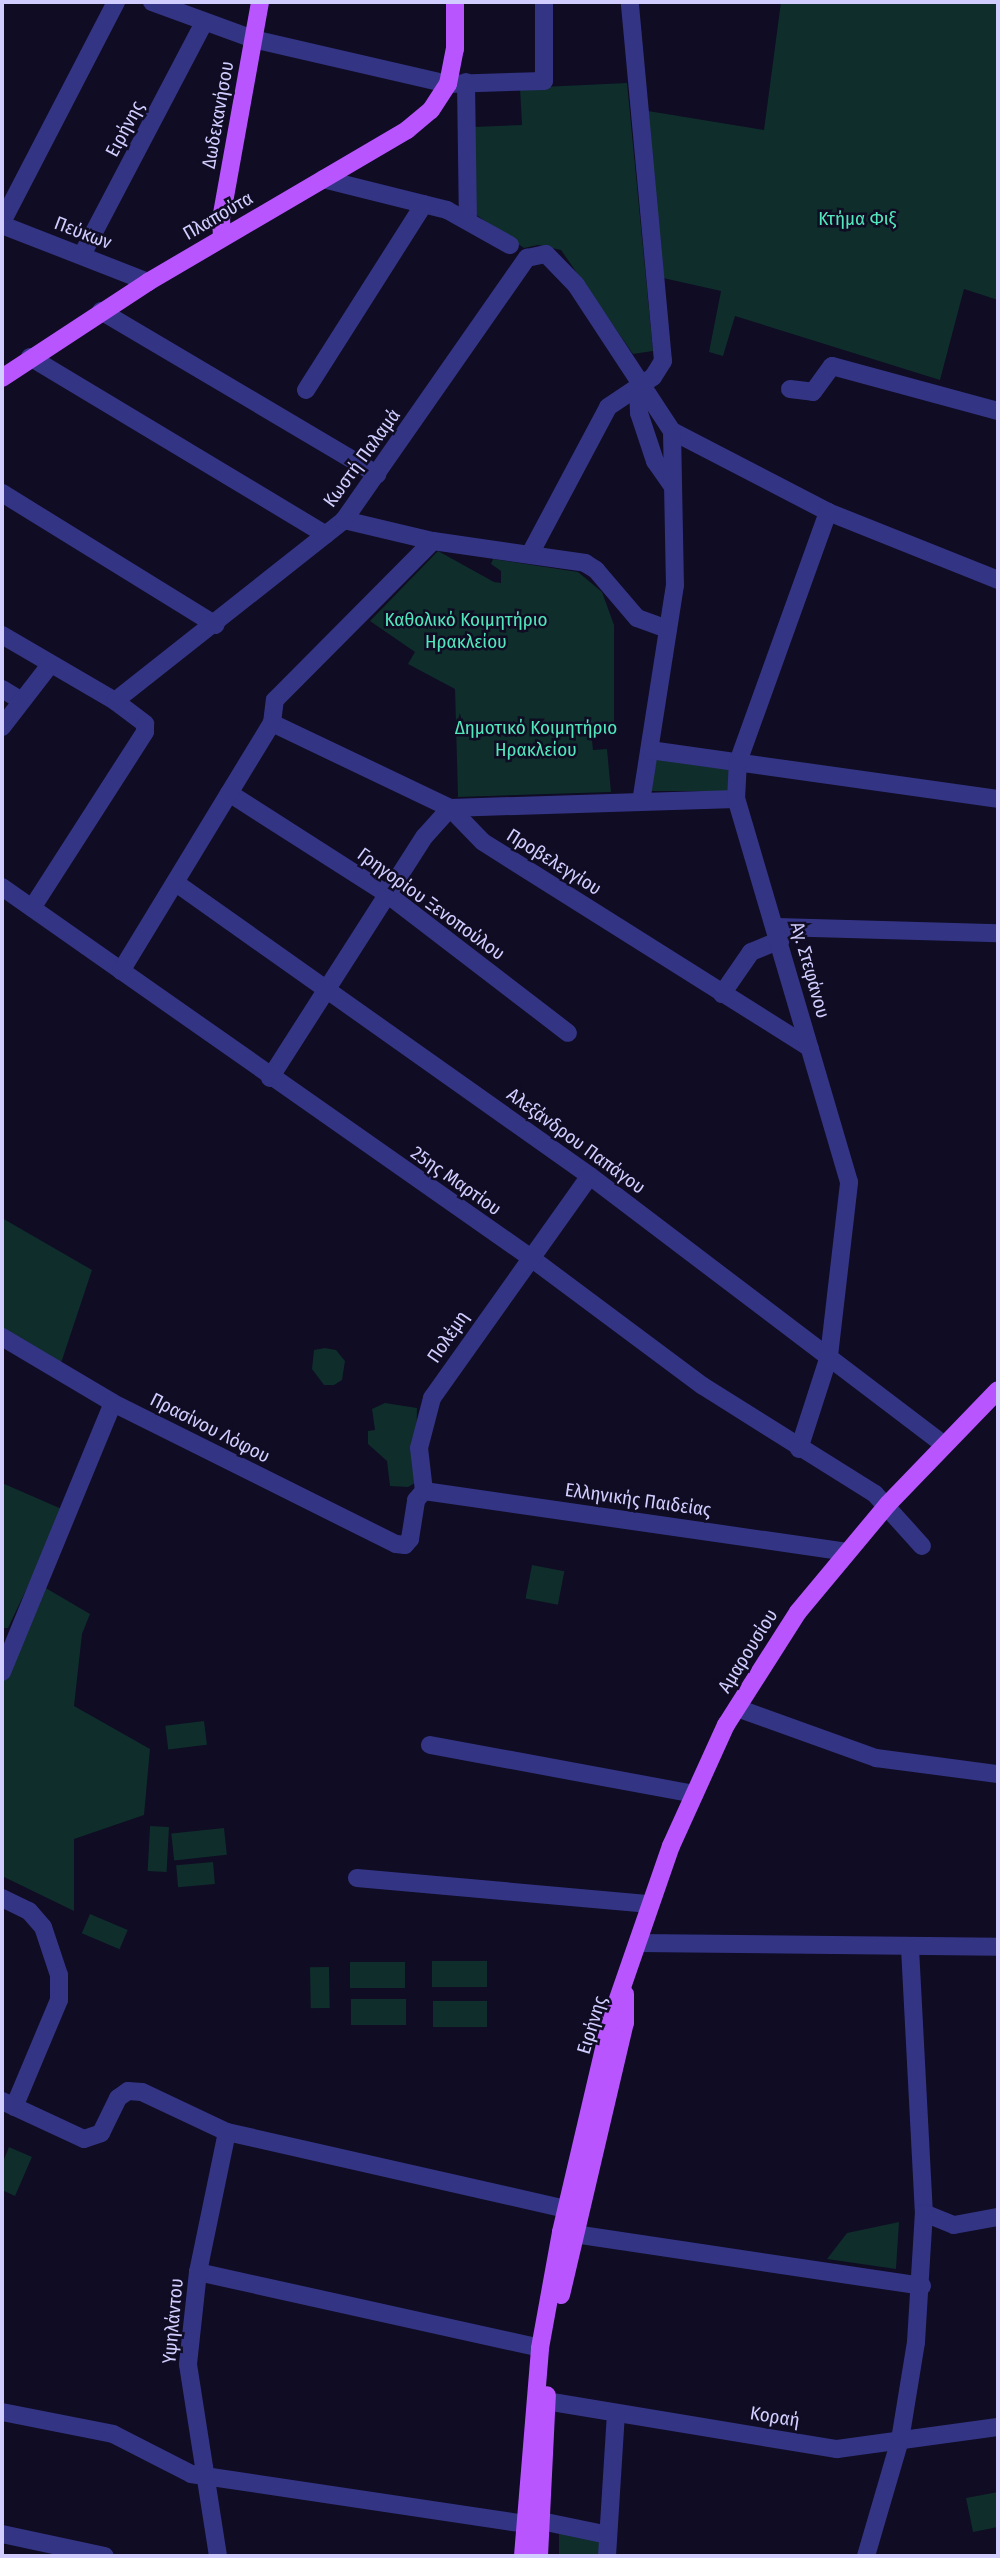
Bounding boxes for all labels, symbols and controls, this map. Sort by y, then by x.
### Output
street label: Δωδεκανήσου [197,59,239,171]
street label: Ειρήνης [101,97,149,161]
street label: Πλαπούτα [179,187,257,245]
park label: Κτήμα Φιξ [818,208,896,230]
street label: Πεύκων [51,212,115,254]
street label: Κωστή Παλαμά [319,404,405,512]
park label: Καθολικό Κοιμητήριο Ηρακλείου [385,609,547,653]
park label: Δημοτικό Κοιμητήριο Ηρακλείου [455,717,617,761]
street label: Προβελεγγίου [502,824,606,900]
street label: Γρηγορίου Ξενοπούλου [353,843,509,965]
street label: Αγ. Στεφάνου [785,919,835,1021]
street label: Αλεξάνδρου Παπάγου [502,1083,650,1199]
street label: 25ης Μαρτίου [406,1142,506,1220]
street label: Πολέμη [422,1307,474,1367]
street label: Πρασίνου Λόφου [146,1388,274,1468]
street label: Ελληνικής Παιδείας [564,1478,712,1522]
street label: Αμαρουσίου [713,1605,783,1697]
street label: Ειρήνης [572,1993,612,2057]
street label: Υψηλάντου [158,2277,188,2365]
street label: Κοραή [748,2402,802,2432]

